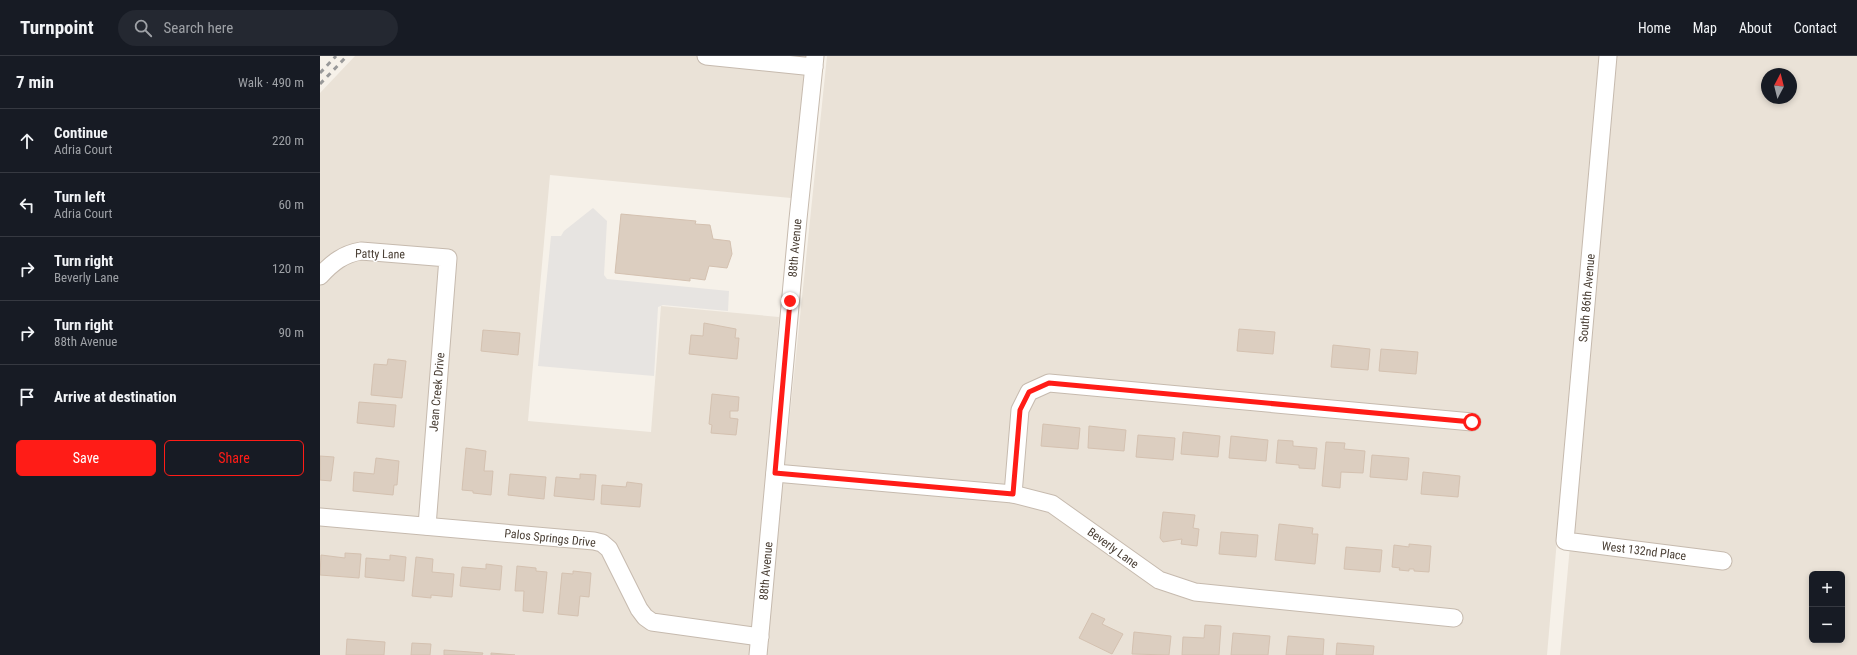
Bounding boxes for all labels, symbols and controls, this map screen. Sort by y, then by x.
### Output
search box [118,10,398,46]
text: Turnpoint [20,16,94,39]
icon: search [132,17,154,39]
text: Search here [164,19,233,37]
text: Home [1638,20,1671,36]
text: Map [1693,20,1717,36]
text: About [1739,20,1772,36]
text: Contact [1794,20,1837,36]
north arrow [1761,68,1797,104]
text: 7 min [16,72,54,92]
text: Walk · 490 m [238,75,304,90]
text: Continue [54,124,108,142]
icon: ahead [16,130,38,152]
text: 220 m [272,133,304,148]
text: Adria Court [54,142,112,157]
text: Turn left [54,188,105,206]
icon: left [16,194,38,216]
text: 60 m [278,197,304,212]
text: Adria Court [54,206,112,221]
street label: 88th Avenue [785,218,805,278]
street label: Patty Lane [355,247,406,261]
text: Turn right [54,252,113,270]
street label: South 86th Avenue [1576,253,1598,343]
icon: right [16,258,38,280]
text: 120 m [272,261,304,276]
text: Beverly Lane [54,270,119,285]
route end [781,292,799,310]
text: Turn right [54,316,113,334]
icon: right [16,322,38,344]
text: 90 m [278,325,304,340]
text: 88th Avenue [54,334,117,349]
street label: Jean Creek Drive [427,351,447,432]
icon: arrive [16,386,38,408]
text: Arrive at destination [54,388,177,406]
route start [1463,413,1481,431]
button: Save [16,440,156,476]
button: Share [164,440,304,476]
street label: Beverly Lane [1085,525,1142,571]
street label: Palos Springs Drive [504,526,597,550]
street label: West 132nd Place [1601,539,1687,563]
street label: 88th Avenue [756,541,776,601]
map controls [1809,571,1845,643]
button: + [1809,571,1845,607]
button: − [1809,607,1845,643]

